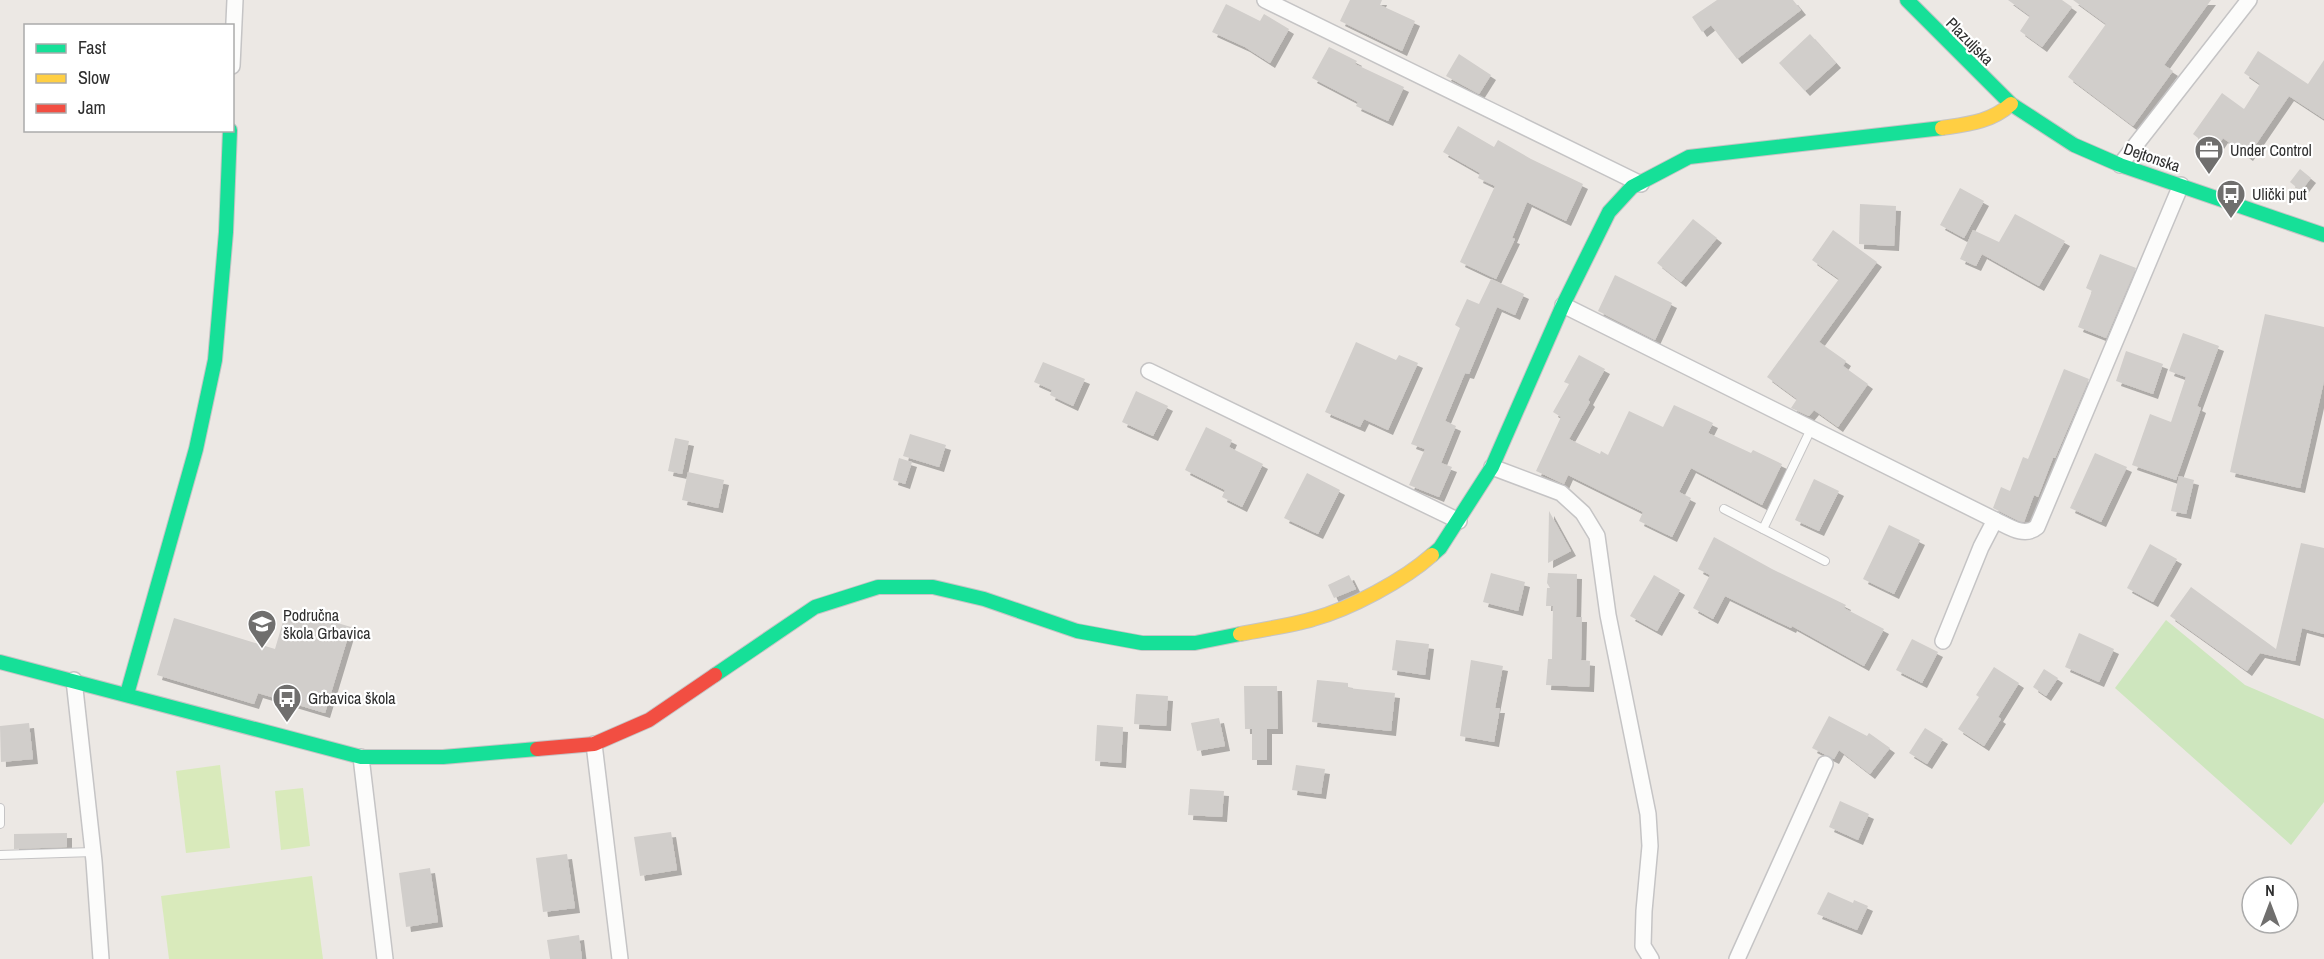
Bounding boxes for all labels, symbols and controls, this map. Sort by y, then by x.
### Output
street label: Plazuljska [1941,12,1999,70]
legend [24,24,234,132]
text: Fast [78,35,106,60]
text: Slow [78,65,110,90]
text: Jam [78,95,106,120]
office icon: Under Control [2193,134,2225,176]
street label: Dejtonska [2121,137,2184,177]
place label: Under Control [2230,139,2312,161]
bus stop icon: Ulički put [2215,178,2247,220]
place label: Ulički put [2252,183,2307,205]
place label: Područna škola Grbavica [283,604,371,644]
school or university icon: Područna škola Grbavica [246,608,278,650]
bus stop icon: Grbavica škola [271,682,303,724]
place label: Grbavica škola [308,687,396,709]
north arrow [2240,875,2300,935]
text: N [2265,879,2275,901]

